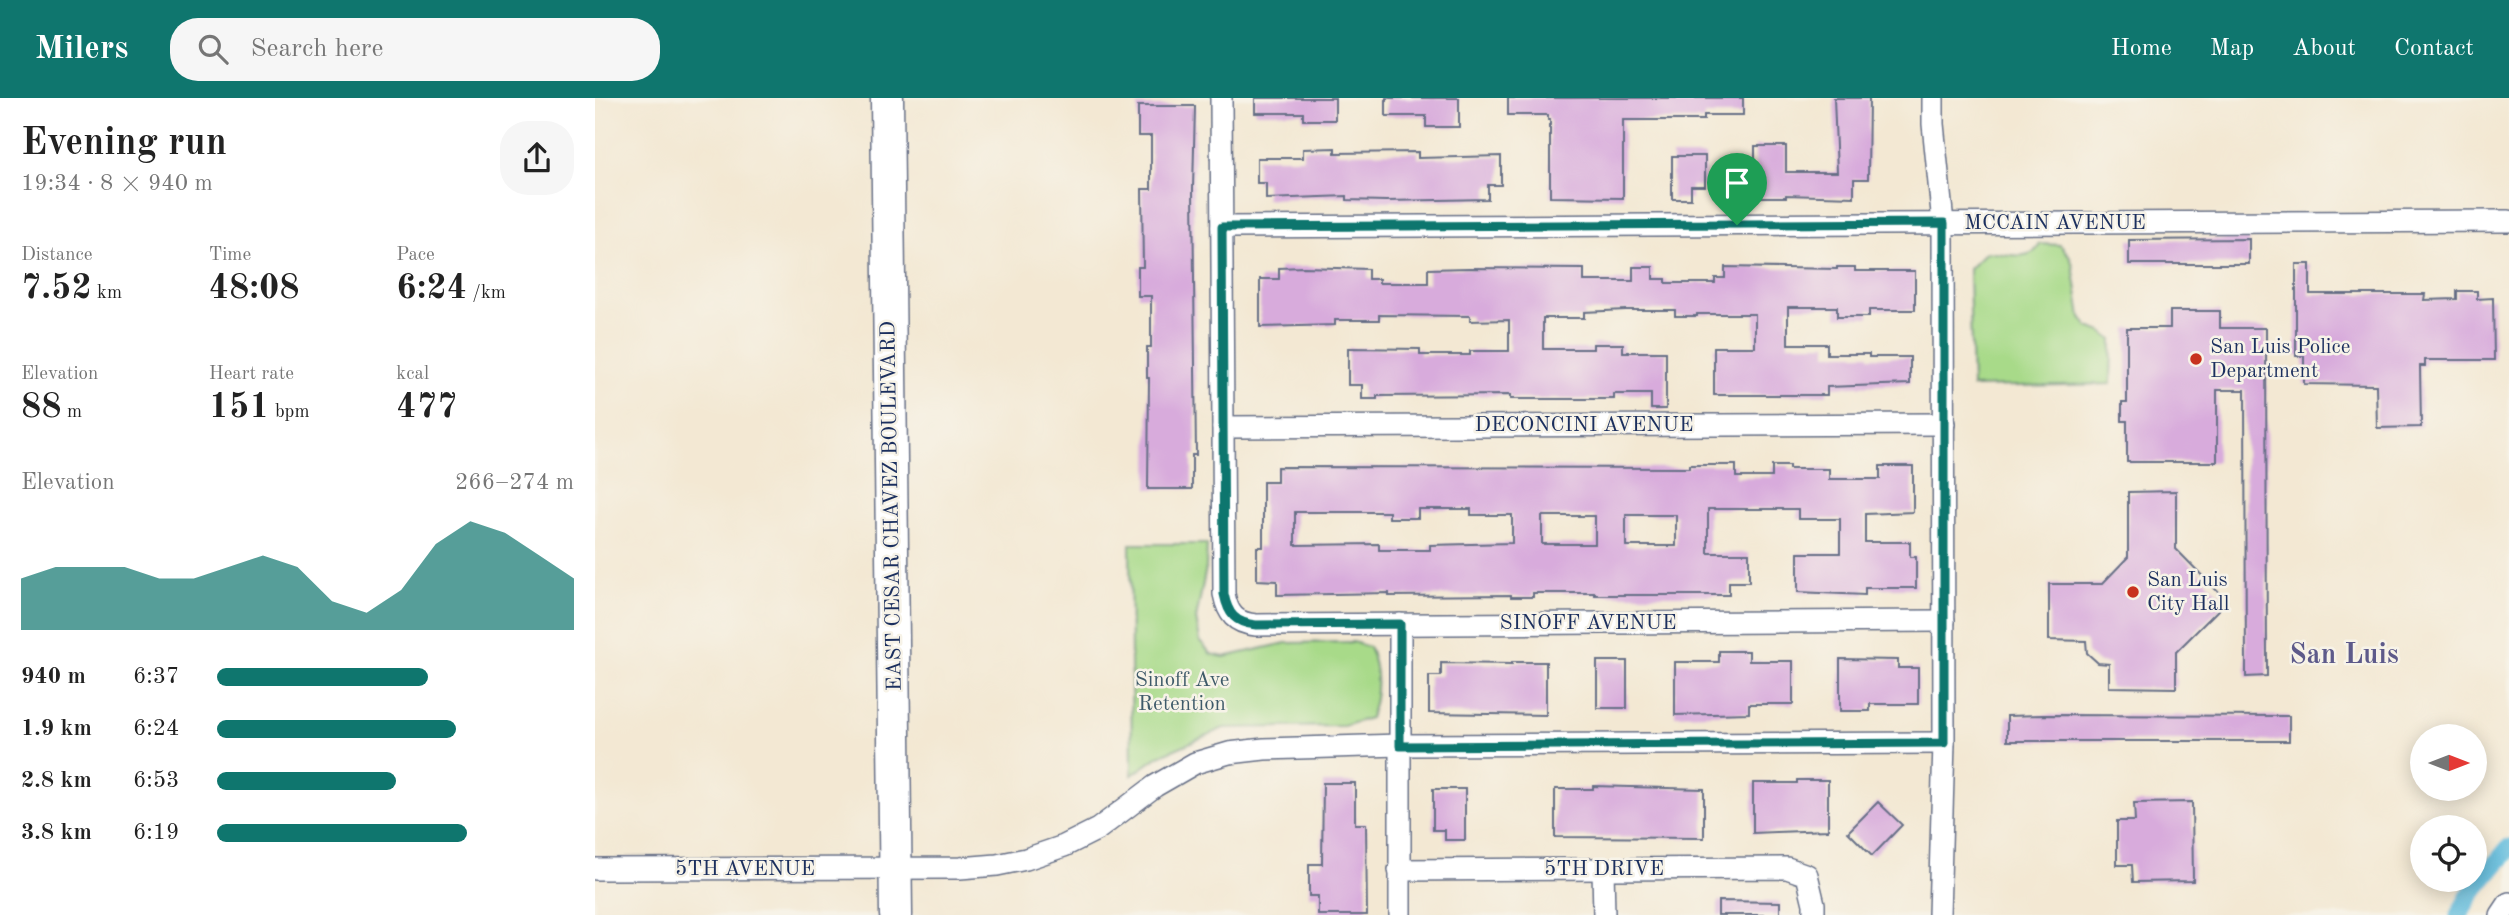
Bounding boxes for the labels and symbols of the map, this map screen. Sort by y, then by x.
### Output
pin [1707,153,1767,225]
street label: MCCAIN AVENUE [1964,213,2146,234]
street label: EAST CESAR CHAVEZ BOULEVARD [878,321,906,691]
place label: San Luis Police Department [2210,337,2350,382]
marker: San Luis Police Department [2188,351,2204,367]
street label: DECONCINI AVENUE [1475,415,1693,436]
place label: San Luis City Hall [2147,570,2230,615]
marker: San Luis City Hall [2125,584,2141,600]
street label: SINOFF AVENUE [1500,613,1676,634]
district label: San Luis [2289,642,2399,670]
park label: Sinoff Ave Retention [1135,670,1229,715]
north arrow [2410,724,2487,802]
street label: 5TH AVENUE [675,859,815,880]
street label: 5TH DRIVE [1544,859,1664,880]

